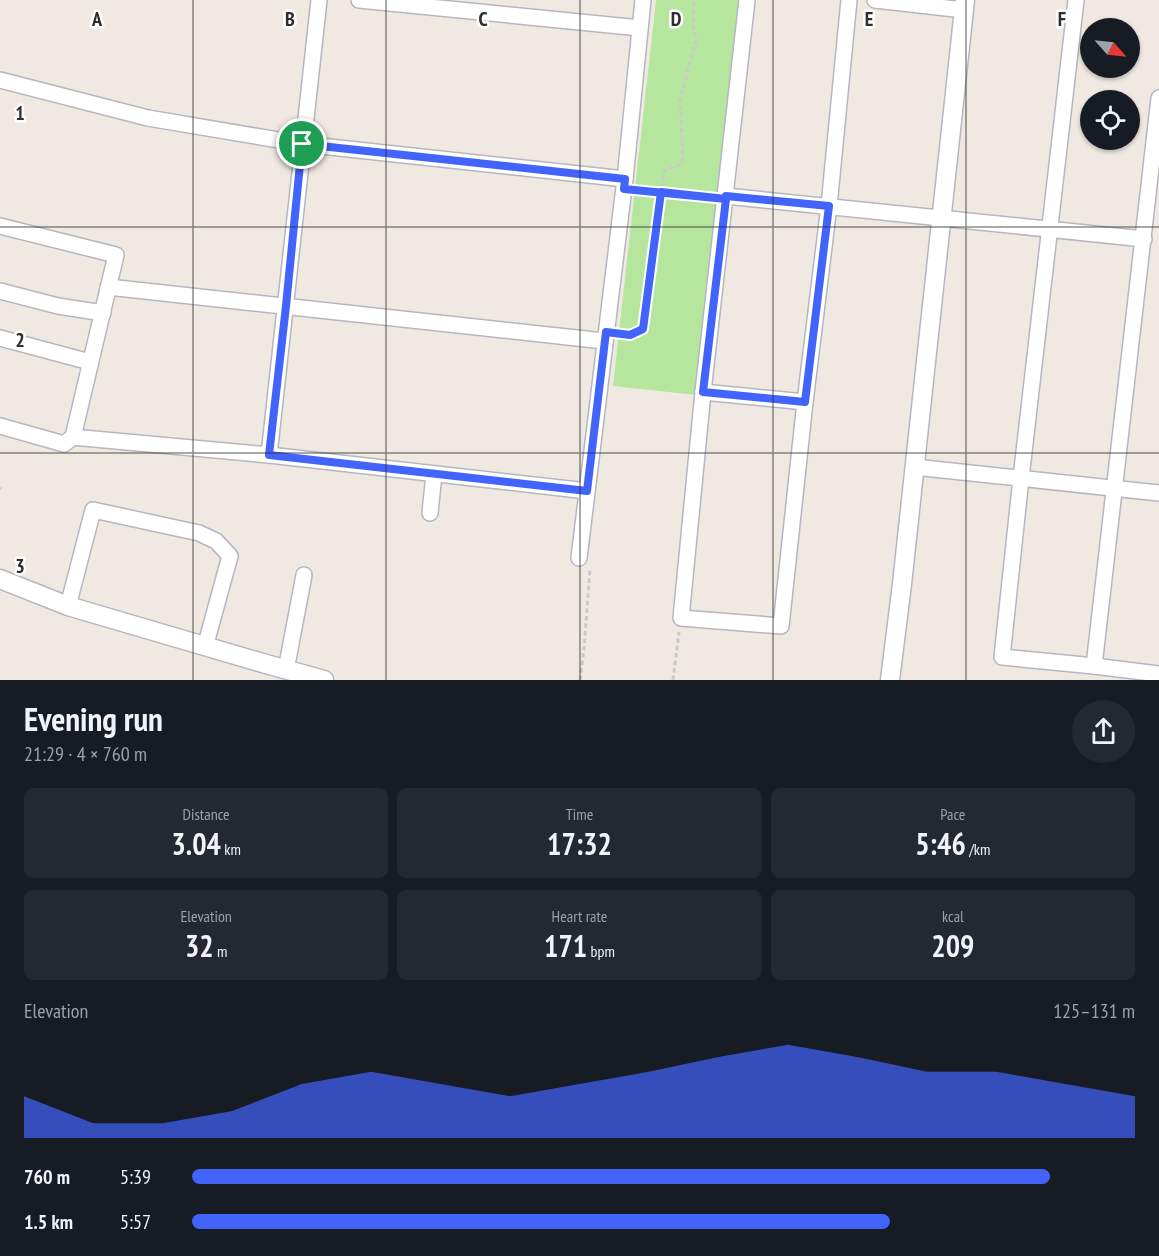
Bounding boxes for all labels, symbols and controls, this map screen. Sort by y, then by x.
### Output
text: A [91,6,103,32]
text: B [285,6,295,32]
text: C [478,6,488,32]
text: D [671,6,682,32]
text: E [865,6,873,32]
text: F [1058,6,1066,32]
north arrow [1080,18,1140,78]
map controls [1080,18,1140,150]
button: locate [1080,90,1140,150]
text: 1 [15,100,25,126]
pin [276,118,327,169]
icon: arrive [285,127,318,160]
text: 2 [15,327,25,353]
text: 3 [15,553,25,579]
text: Evening run [24,697,163,740]
button: share [1072,700,1135,763]
text: 21:29 · 4 × 760 m [24,741,147,767]
text: Distance [183,804,230,824]
text: Time [566,804,593,824]
text: Pace [940,804,965,824]
text: 3.04 [171,824,221,863]
text: 17:32 [547,824,612,863]
text: 5:46 [915,824,966,863]
text: km [221,839,241,859]
text: /km [966,839,990,859]
text: Elevation [180,906,232,926]
text: Heart rate [552,906,607,926]
text: kcal [942,906,964,926]
text: 32 [185,926,214,965]
text: 171 [544,926,587,965]
text: 209 [931,926,974,965]
text: m [214,941,227,961]
text: bpm [587,941,615,961]
text: Elevation [24,998,88,1024]
text: 125–131 m [1053,998,1135,1024]
text: 760 m [24,1164,70,1190]
text: 5:39 [120,1164,151,1190]
text: 1.5 km [24,1209,73,1235]
text: 5:57 [120,1209,151,1235]

